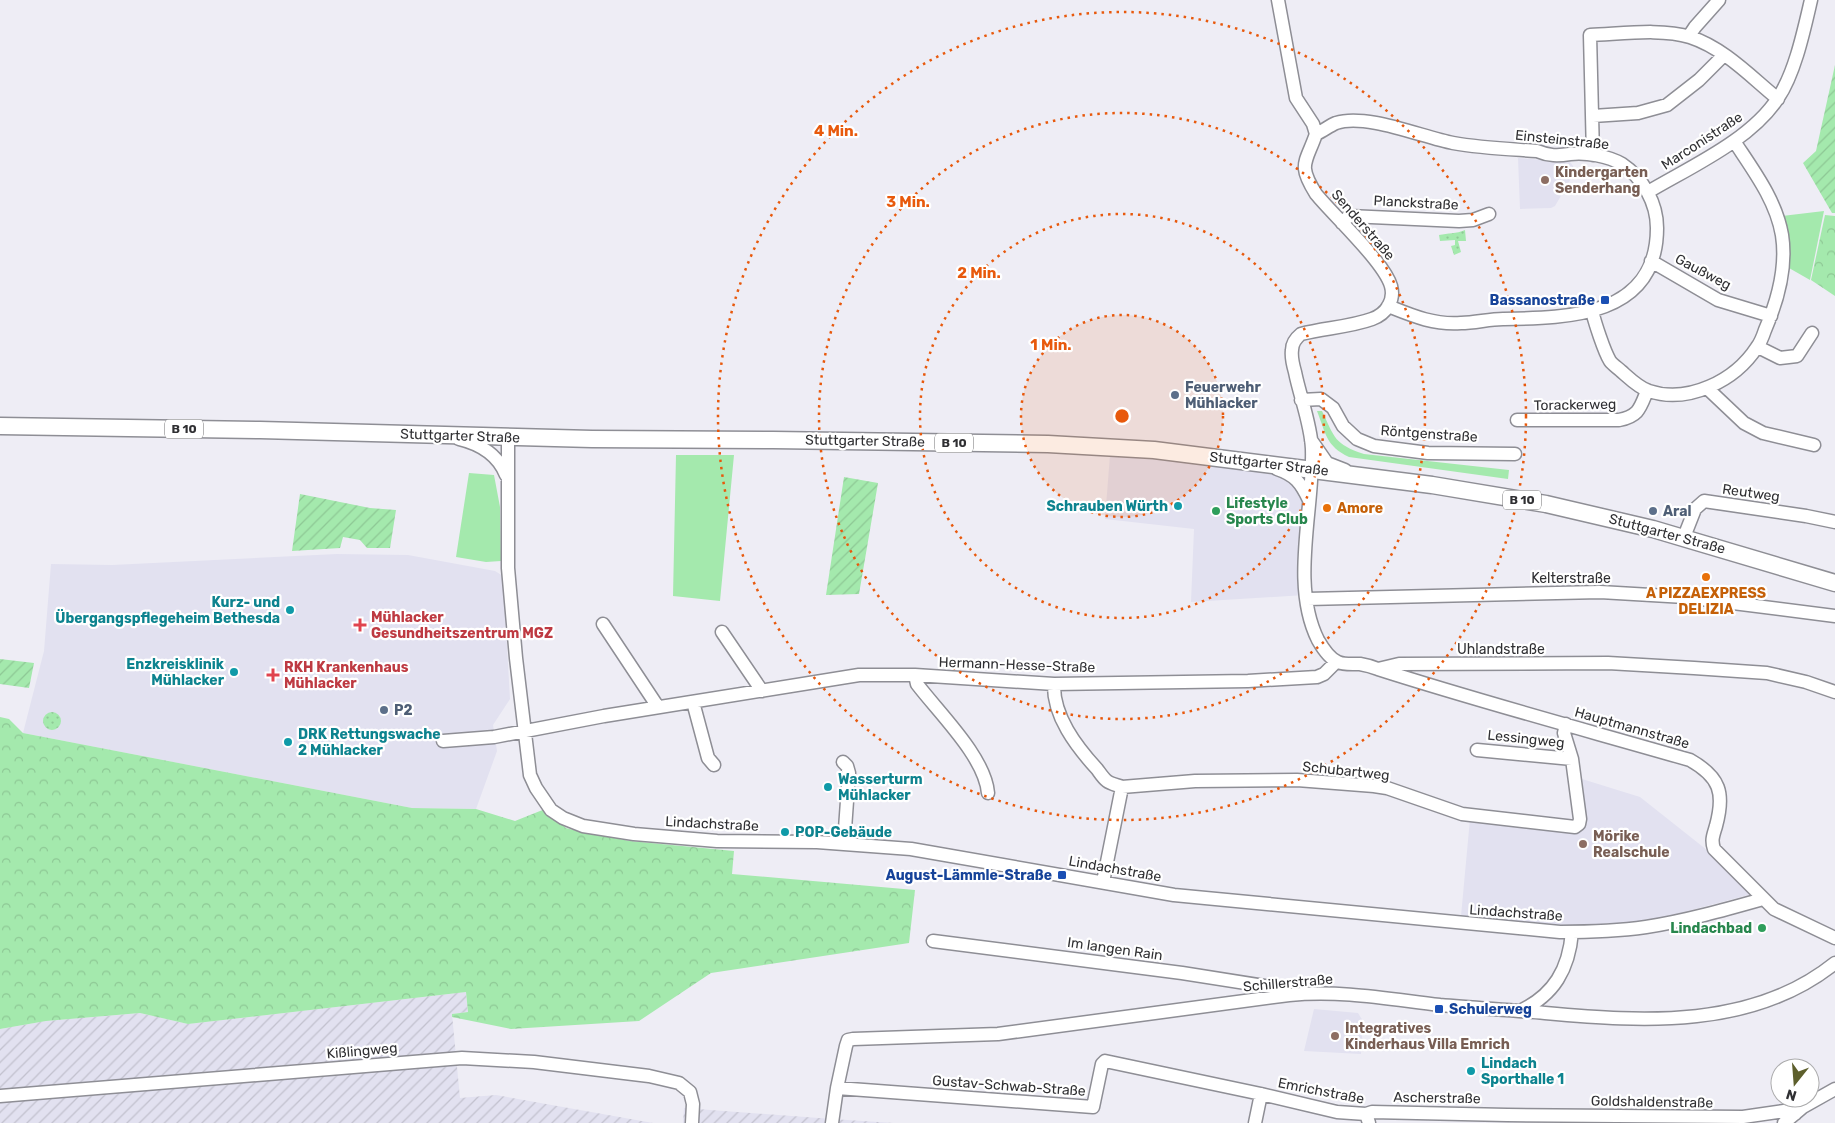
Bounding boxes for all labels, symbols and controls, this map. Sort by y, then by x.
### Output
street label: Marconistraße [1658,108,1746,174]
text: 4 Min. [814,122,858,140]
street label: Einsteinstraße [1514,127,1610,153]
place label: Kindergarten Senderhang [1555,164,1648,197]
marker: Kindergarten Senderhang [1539,174,1551,186]
street label: Senderstraße [1328,186,1398,264]
street label: Planckstraße [1373,192,1459,214]
text: 3 Min. [886,193,930,211]
street label: Gaußweg [1672,250,1734,294]
text: 2 Min. [957,264,1001,282]
place label: Bassanostraße [1490,292,1595,309]
marker: Bassanostraße [1599,294,1611,306]
text: 1 Min. [1030,336,1072,354]
place label: Feuerwehr Mühlacker [1185,379,1261,412]
marker: Feuerwehr Mühlacker [1169,389,1181,401]
street label: Torackerweg [1533,396,1617,414]
centre of rings [1113,407,1131,425]
road number: B 10 [165,419,203,438]
street label: Röntgenstraße [1380,422,1478,446]
street label: Stuttgarter Straße [400,425,520,447]
street label: Stuttgarter Straße [805,431,925,451]
road number: B 10 [935,433,973,452]
street label: Stuttgarter Straße [1208,448,1330,480]
street label: Reutweg [1721,481,1781,505]
road number: B 10 [1503,490,1541,510]
place label: Lifestyle Sports Club [1226,495,1308,528]
place label: Schrauben Würth [1046,498,1168,515]
marker: Schrauben Würth [1172,500,1184,512]
place label: Amore [1337,500,1383,517]
marker: Amore [1321,502,1333,514]
place label: Aral [1663,503,1692,520]
marker: Lifestyle Sports Club [1210,505,1222,517]
marker: Aral [1647,505,1659,517]
street label: Stuttgarter Straße [1607,510,1727,558]
street label: Kelterstraße [1531,570,1611,587]
marker: A PIZZAEXPRESS DELIZIA [1700,571,1712,583]
place label: A PIZZAEXPRESS DELIZIA [1646,585,1766,618]
place label: Kurz- und Übergangspflegeheim Bethesda [55,594,280,627]
marker: Kurz- und Übergangspflegeheim Bethesda [284,604,296,616]
place label: Mühlacker Gesundheitszentrum MGZ [371,609,553,642]
marker: Mühlacker Gesundheitszentrum MGZ [353,618,367,632]
street label: Uhlandstraße [1457,641,1545,658]
street label: Hermann-Hesse-Straße [938,654,1096,676]
place label: Enzkreisklinik Mühlacker [126,656,225,689]
place label: RKH Krankenhaus Mühlacker [284,659,409,692]
marker: Enzkreisklinik Mühlacker [228,666,240,678]
marker: RKH Krankenhaus Mühlacker [266,668,280,682]
place label: P2 [394,702,413,719]
street label: Hauptmannstraße [1573,703,1692,753]
marker: P2 [378,704,390,716]
place label: DRK Rettungswache 2 Mühlacker [298,726,441,759]
street label: Lessingweg [1487,727,1565,751]
marker: DRK Rettungswache 2 Mühlacker [282,736,294,748]
street label: Schubartweg [1302,758,1390,784]
place label: Wasserturm Mühlacker [838,771,923,804]
marker: Wasserturm Mühlacker [822,781,834,793]
street label: Lindachstraße [665,813,759,835]
place label: POP-Gebäude [795,824,892,841]
marker: POP-Gebäude [779,826,791,838]
place label: Mörike Realschule [1593,828,1670,861]
marker: Mörike Realschule [1577,838,1589,850]
street label: Lindachstraße [1067,852,1163,886]
place label: August-Lämmle-Straße [886,867,1052,884]
marker: August-Lämmle-Straße [1056,869,1068,881]
street label: Lindachstraße [1469,901,1563,925]
place label: Lindachbad [1670,920,1752,937]
marker: Lindachbad [1756,922,1768,934]
street label: Im langen Rain [1066,934,1164,964]
street label: Schillerstraße [1242,971,1334,995]
place label: Schulerweg [1449,1001,1532,1018]
marker: Schulerweg [1433,1003,1445,1015]
place label: Integratives Kinderhaus Villa Emrich [1345,1020,1510,1053]
marker: Integratives Kinderhaus Villa Emrich [1329,1030,1341,1042]
street label: Kißlingweg [326,1039,398,1063]
place label: Lindach Sporthalle 1 [1481,1055,1564,1088]
north arrow [1770,1058,1820,1108]
marker: Lindach Sporthalle 1 [1465,1065,1477,1077]
street label: Gustav-Schwab-Straße [932,1072,1086,1100]
street label: Emrichstraße [1276,1074,1366,1108]
text: N [1784,1085,1799,1105]
street label: Ascherstraße [1393,1089,1481,1107]
street label: Goldshaldenstraße [1591,1092,1713,1112]

